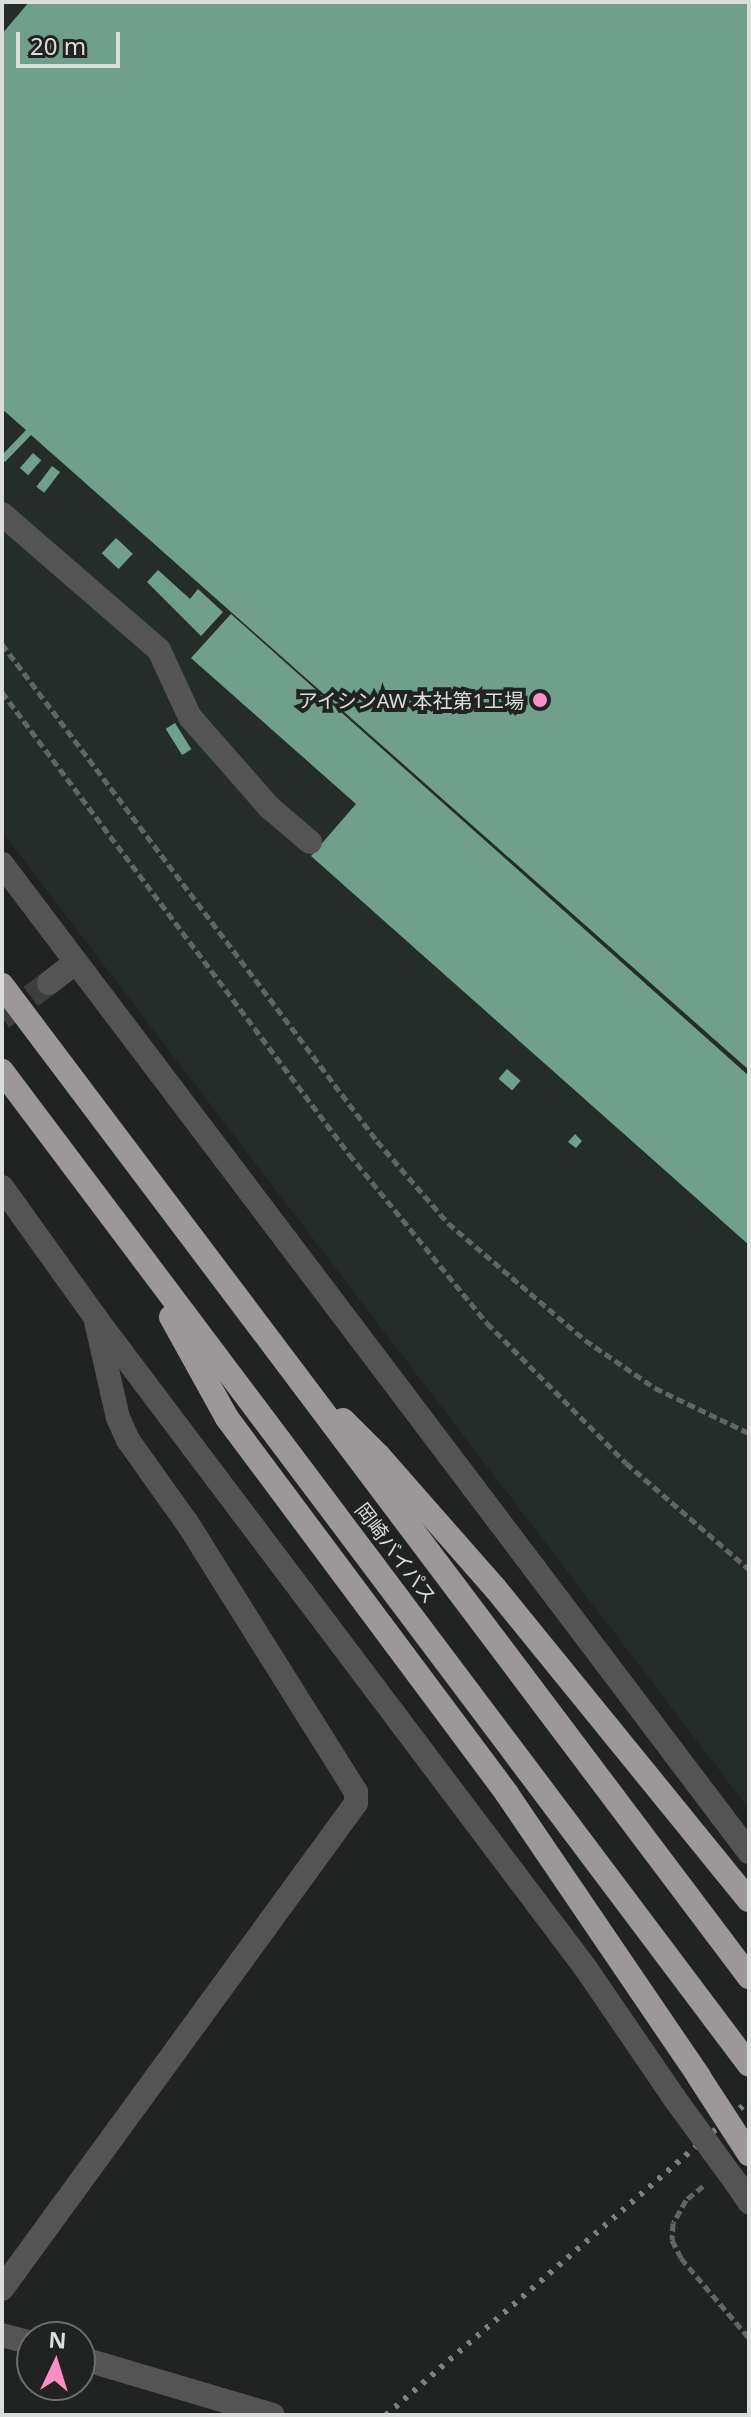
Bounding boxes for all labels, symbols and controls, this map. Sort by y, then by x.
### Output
scale bar [20,16,124,66]
text: 20 m [30,29,86,62]
place label: アイシンAW 本社第1工場 [297,688,524,712]
marker: アイシンAW 本社第1工場 [531,691,549,709]
street label: 岡崎バイパス [350,1498,442,1608]
north arrow [16,2321,96,2401]
text: N [48,2323,67,2355]

